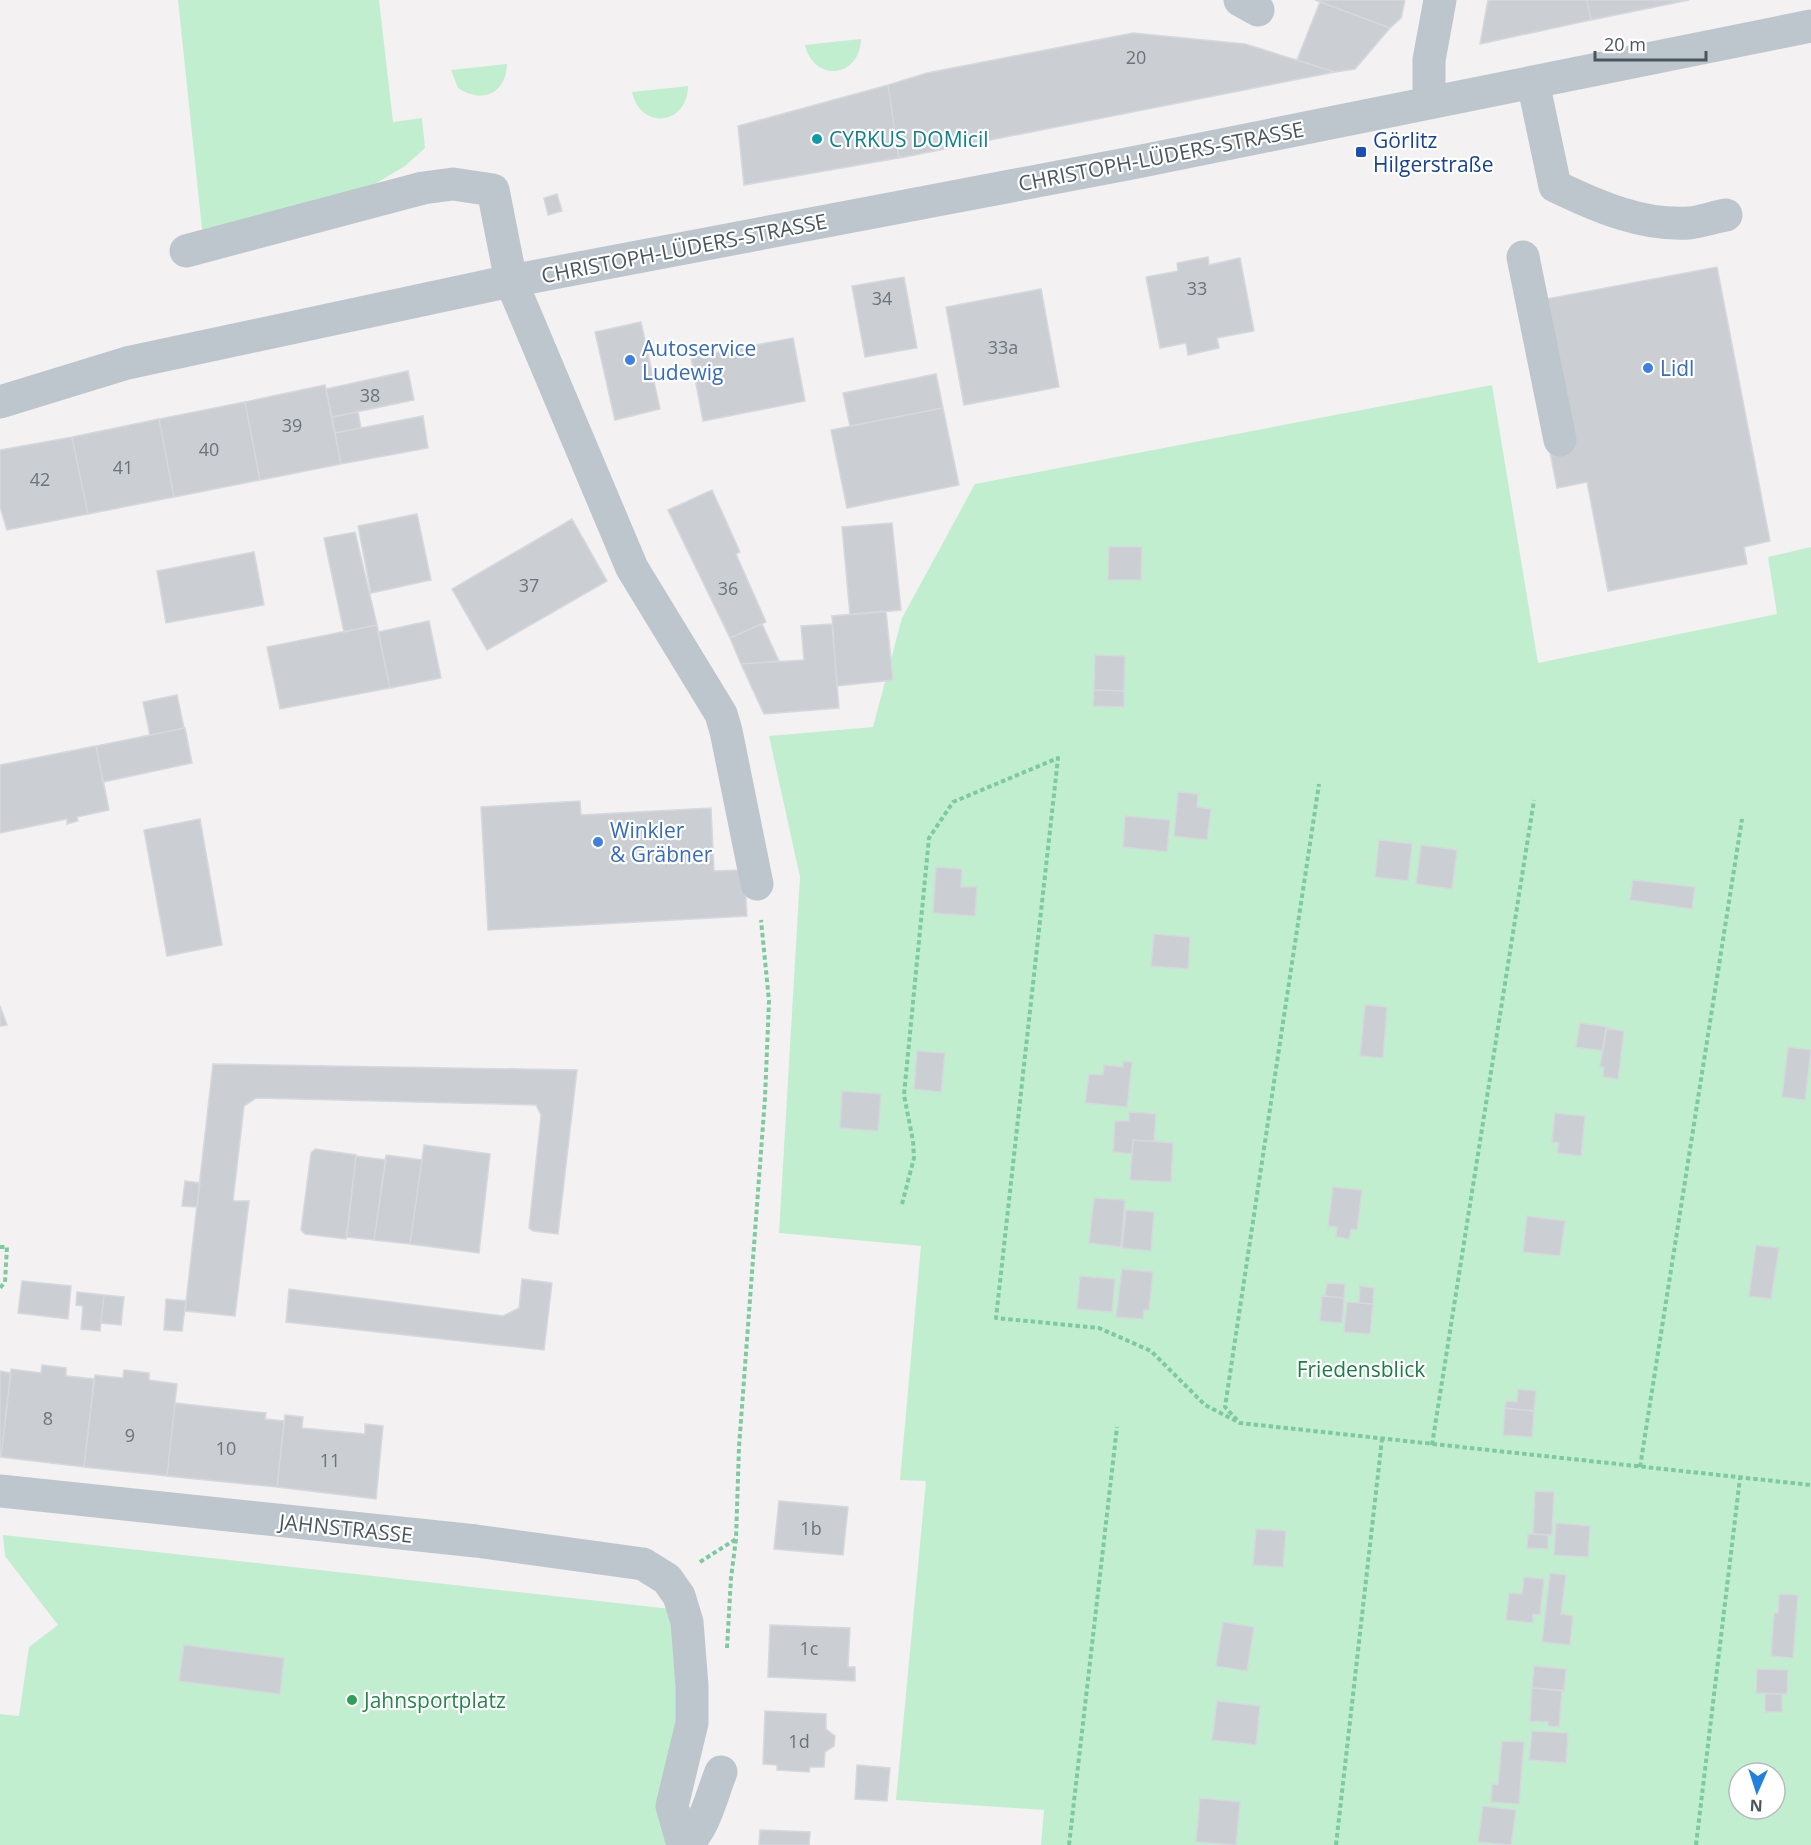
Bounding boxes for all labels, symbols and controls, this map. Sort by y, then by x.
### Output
scale bar [1595,24,1706,62]
text: 20 m [1604,32,1646,56]
house number: 20 [1126,45,1146,69]
street label: CHRISTOPH-LÜDERS-STRASSE [1016,115,1306,197]
place label: CYRKUS DOMicil [829,125,989,153]
place label: Görlitz Hilgerstraße [1373,126,1493,178]
marker: CYRKUS DOMicil [810,132,824,146]
marker: Görlitz Hilgerstraße [1354,145,1368,159]
street label: CHRISTOPH-LÜDERS-STRASSE [539,207,829,289]
house number: 33 [1187,276,1207,300]
house number: 34 [872,286,892,310]
place label: Autoservice Ludewig [642,334,756,386]
house number: 33a [988,335,1018,359]
marker: Autoservice Ludewig [623,353,637,367]
place label: Lidl [1660,354,1694,382]
marker: Lidl [1641,361,1655,375]
house number: 38 [360,383,380,407]
house number: 39 [282,413,302,437]
house number: 40 [199,437,219,461]
house number: 41 [113,455,133,479]
house number: 42 [30,467,50,491]
house number: 37 [519,573,539,597]
house number: 36 [718,576,738,600]
place label: Winkler & Gräbner [610,816,713,868]
marker: Winkler & Gräbner [591,835,605,849]
park label: Friedensblick [1297,1355,1425,1383]
house number: 8 [43,1406,53,1430]
house number: 9 [125,1423,135,1447]
house number: 10 [216,1436,236,1460]
house number: 11 [320,1448,340,1472]
street label: JAHNSTRASSE [276,1507,414,1549]
house number: 1b [800,1516,822,1540]
house number: 1c [800,1636,819,1660]
place label: Jahnsportplatz [362,1686,506,1714]
marker: Jahnsportplatz [345,1693,359,1707]
house number: 1d [788,1729,810,1753]
north arrow [1727,1761,1787,1821]
text: N [1749,1795,1763,1817]

